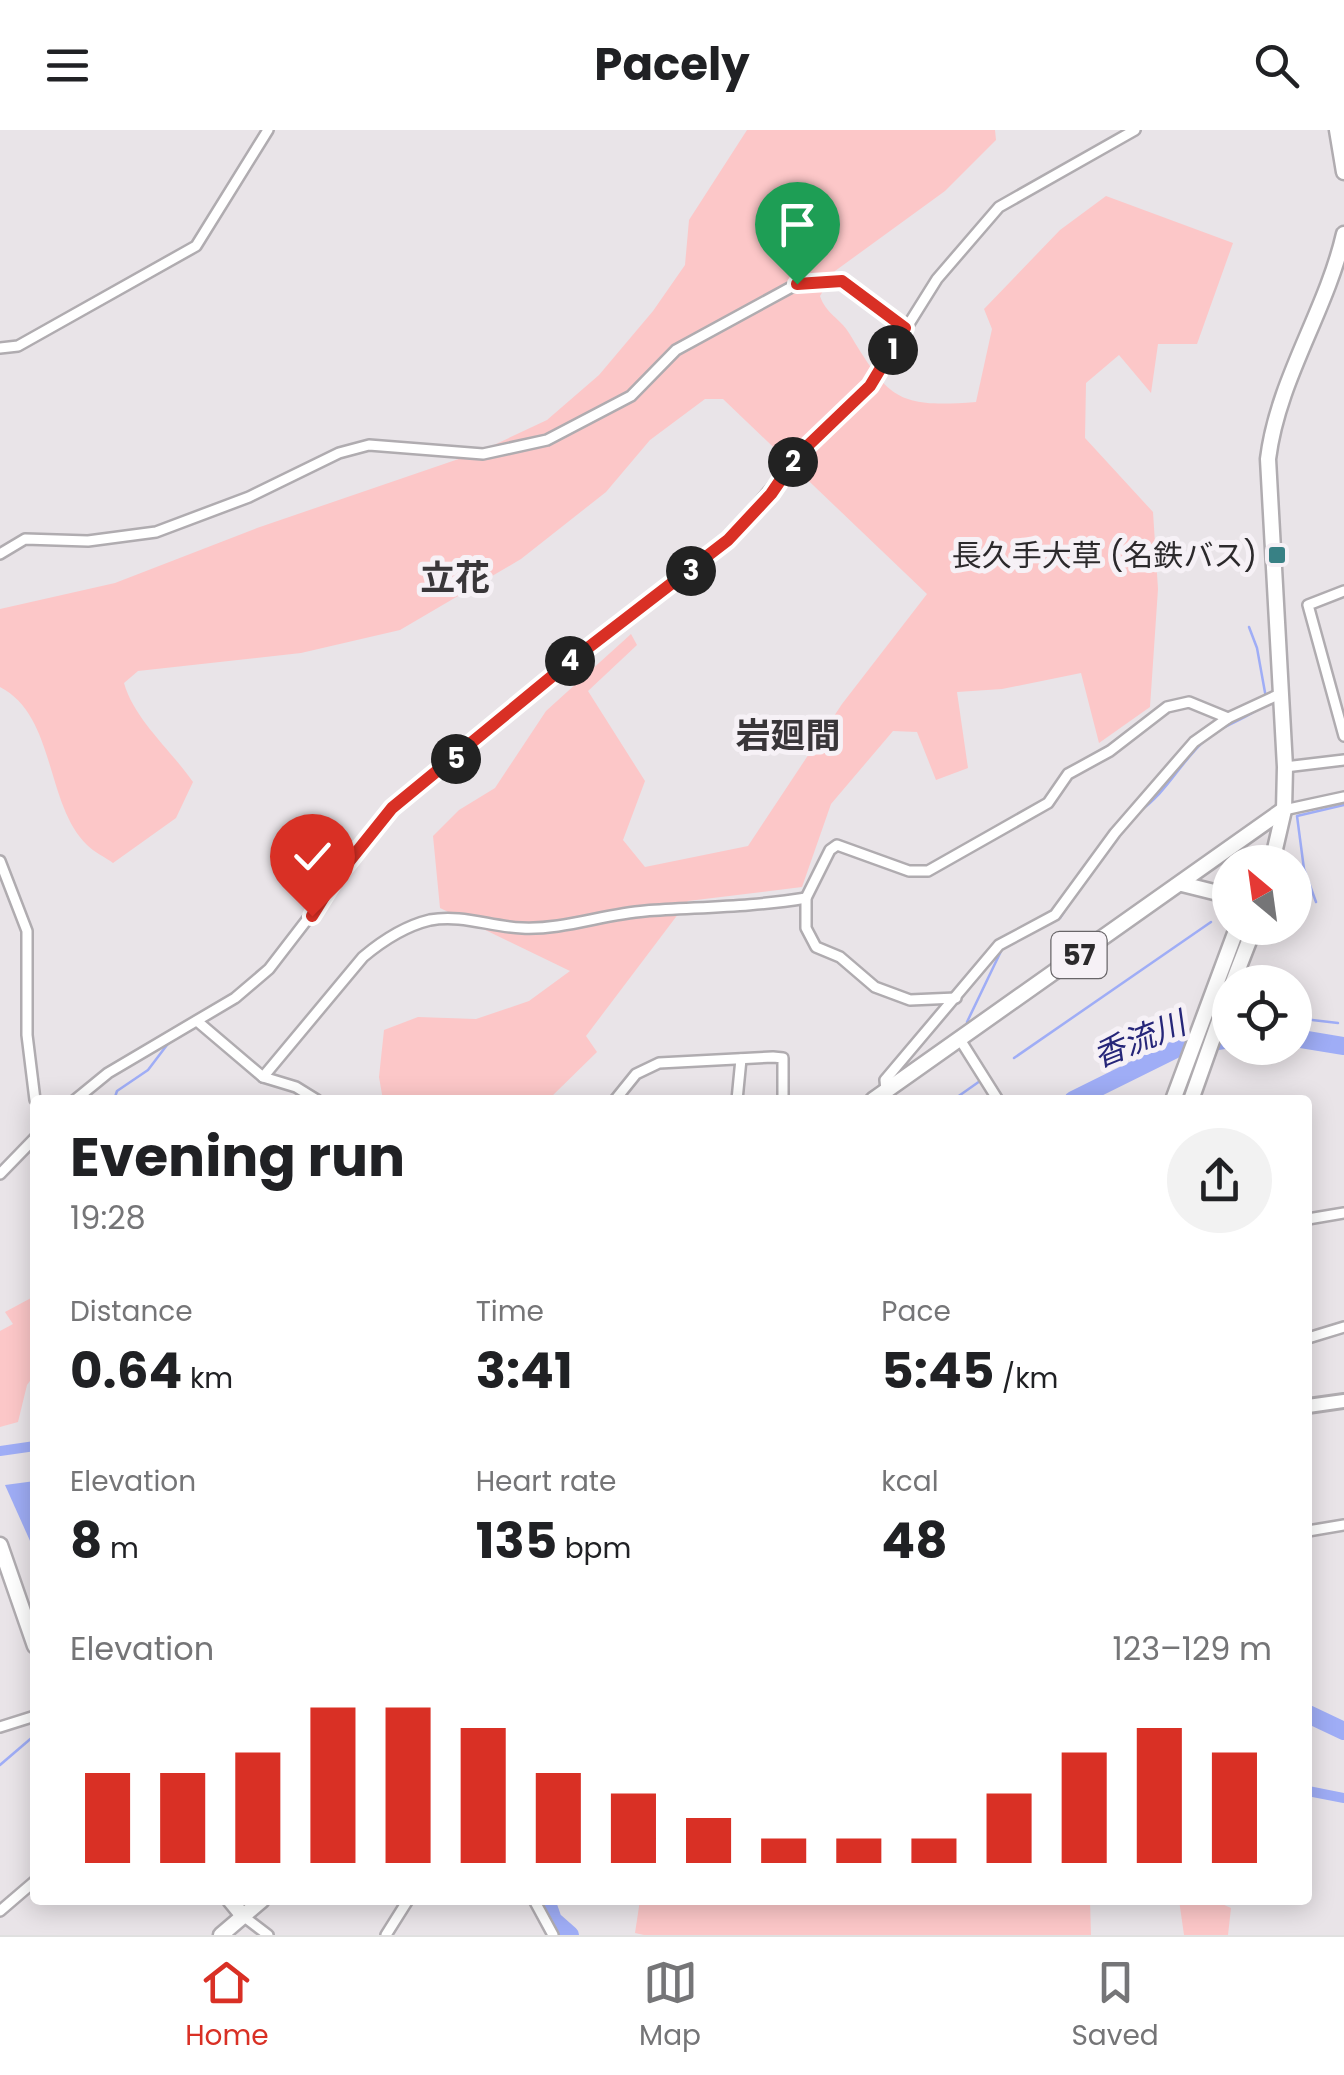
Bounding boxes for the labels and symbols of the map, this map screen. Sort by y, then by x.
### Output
pin [755,182,840,285]
pin: 1 [868,325,918,375]
pin: 2 [768,437,818,487]
place label: 長久手大草 (名鉄バス) [952,534,1257,577]
marker: 長久手大草 (名鉄バス) [1266,544,1288,566]
pin: 3 [666,546,716,596]
district label: 立花 [420,553,490,602]
pin: 4 [545,636,595,686]
district label: 岩廻間 [735,711,841,760]
pin: 5 [431,734,481,784]
pin [270,814,355,917]
north arrow [1212,845,1312,945]
road number: 57 [1052,932,1106,978]
water label: 香流川 [1086,999,1195,1078]

